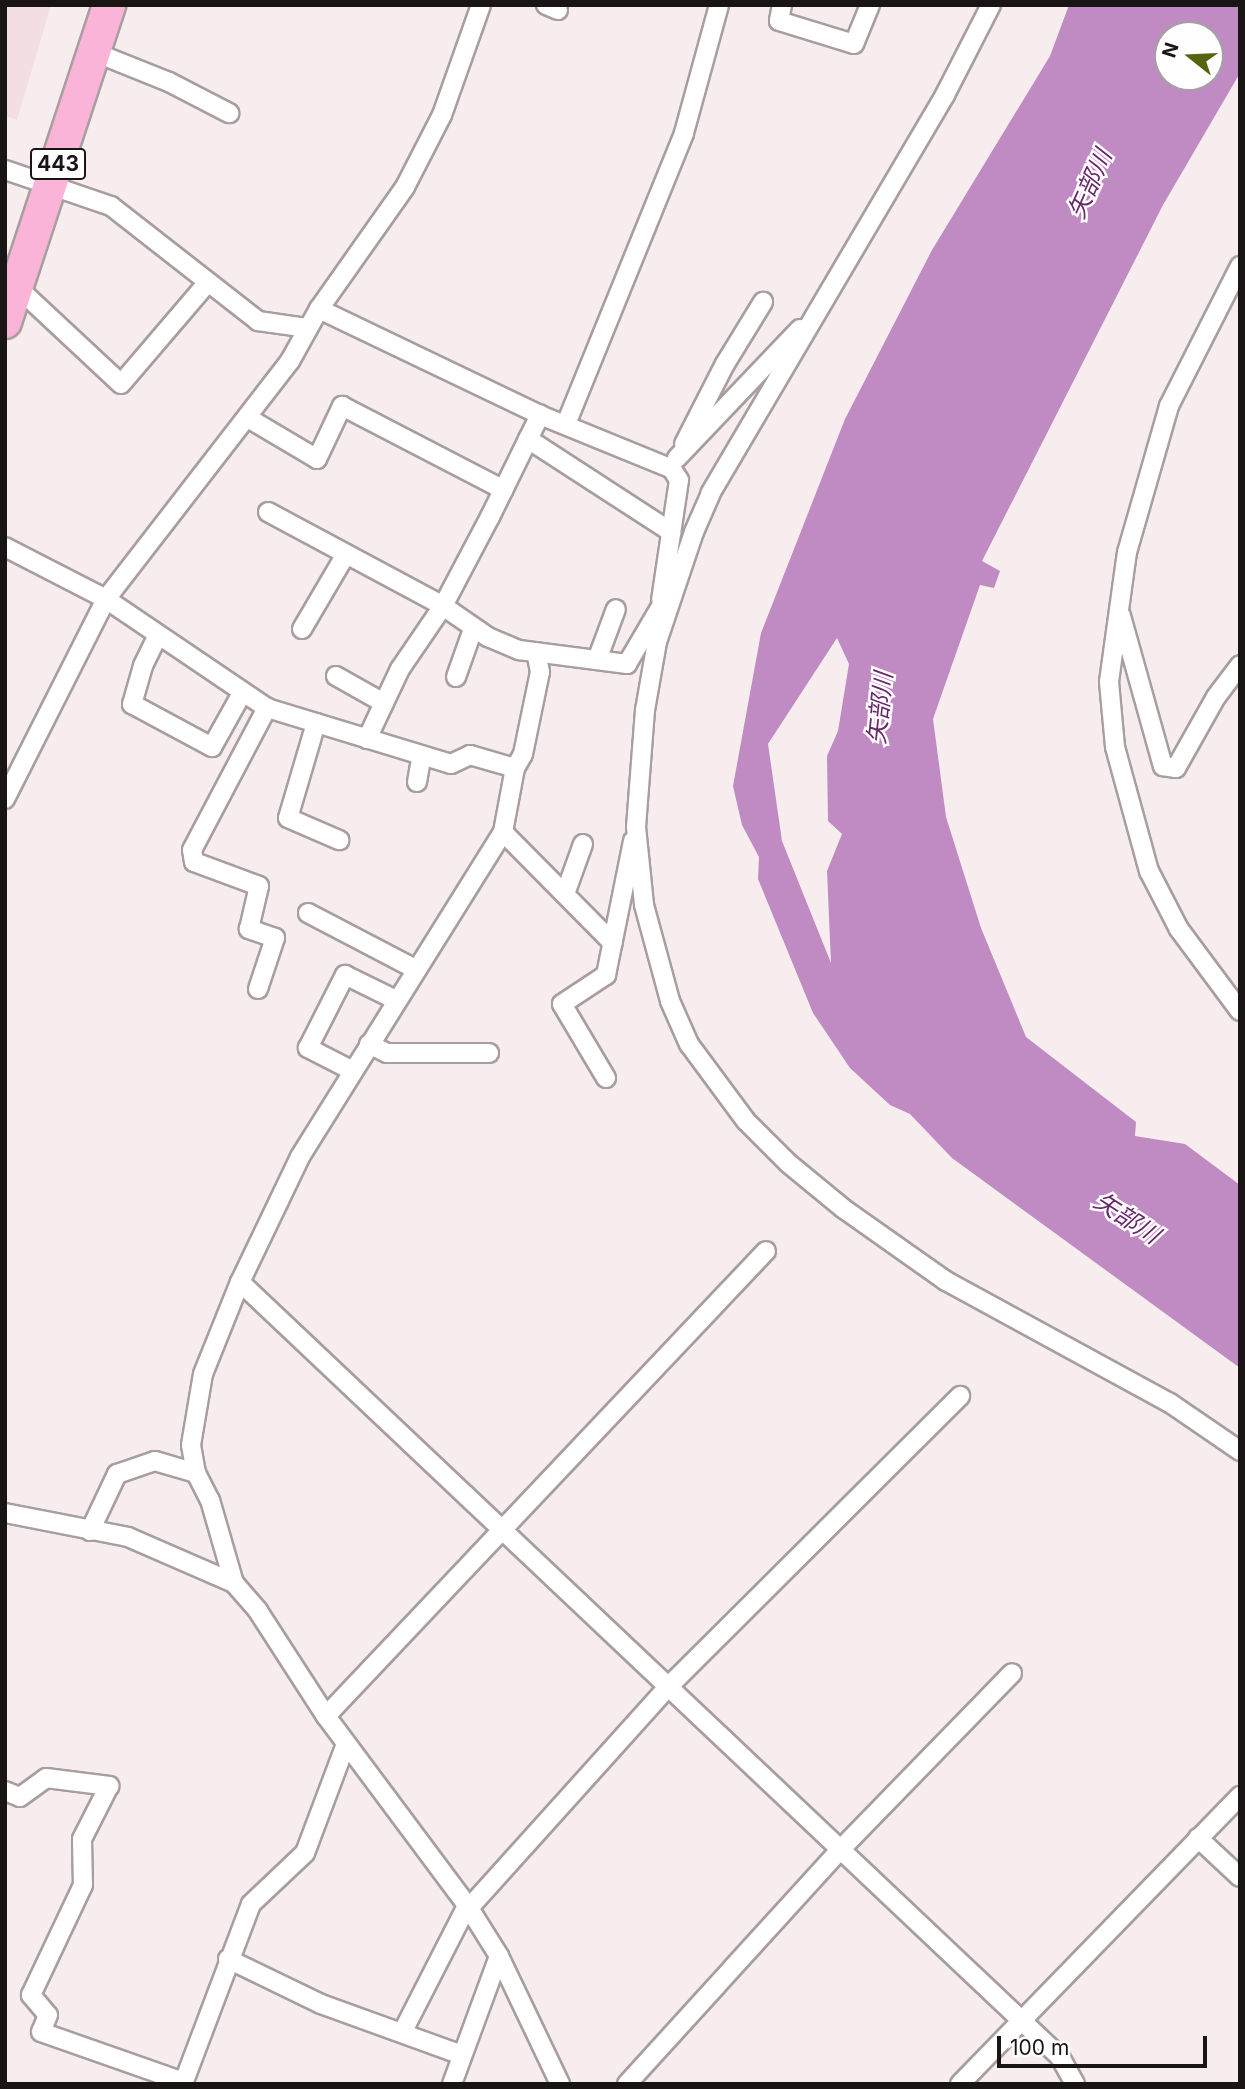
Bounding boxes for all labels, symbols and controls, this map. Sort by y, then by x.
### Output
north arrow [1154,21,1224,91]
text: N [1157,40,1184,60]
water label: 矢部川 [1062,145,1118,223]
road number: 443 [30,146,86,182]
water label: 矢部川 [862,671,898,745]
water label: 矢部川 [1089,1186,1165,1250]
scale bar [1000,2022,1210,2066]
text: 100 m [1010,2035,1069,2060]

